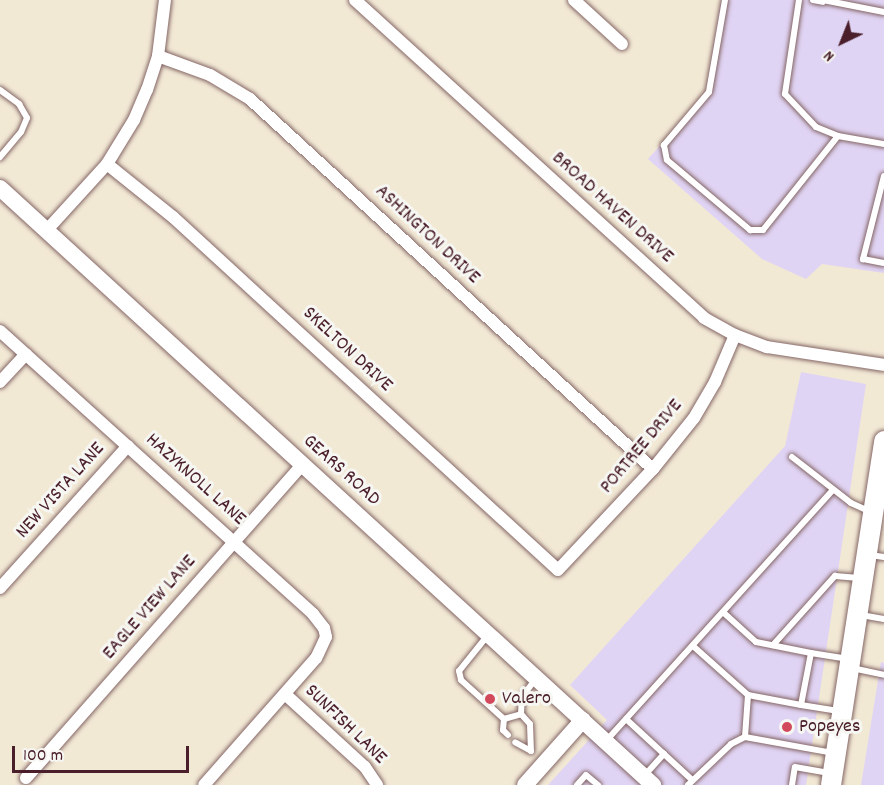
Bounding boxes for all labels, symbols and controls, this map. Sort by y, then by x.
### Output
north arrow [812,12,872,72]
text: N [819,44,840,67]
street label: BROAD HAVEN DRIVE [546,147,678,269]
street label: ASHINGTON DRIVE [369,180,485,290]
street label: SKELTON DRIVE [297,302,397,398]
street label: PORTREE DRIVE [596,395,688,499]
street label: HAZYKNOLL LANE [140,429,250,531]
street label: GEARS ROAD [297,430,385,512]
street label: NEW VISTA LANE [12,438,110,544]
street label: EAGLE VIEW LANE [98,551,202,665]
street label: SUNFISH LANE [299,680,391,770]
place label: Valero [502,687,551,711]
marker: Valero [483,692,497,706]
place label: Popeyes [799,715,860,739]
marker: Popeyes [780,720,794,734]
scale bar [15,734,192,772]
text: 100 m [23,744,63,769]

